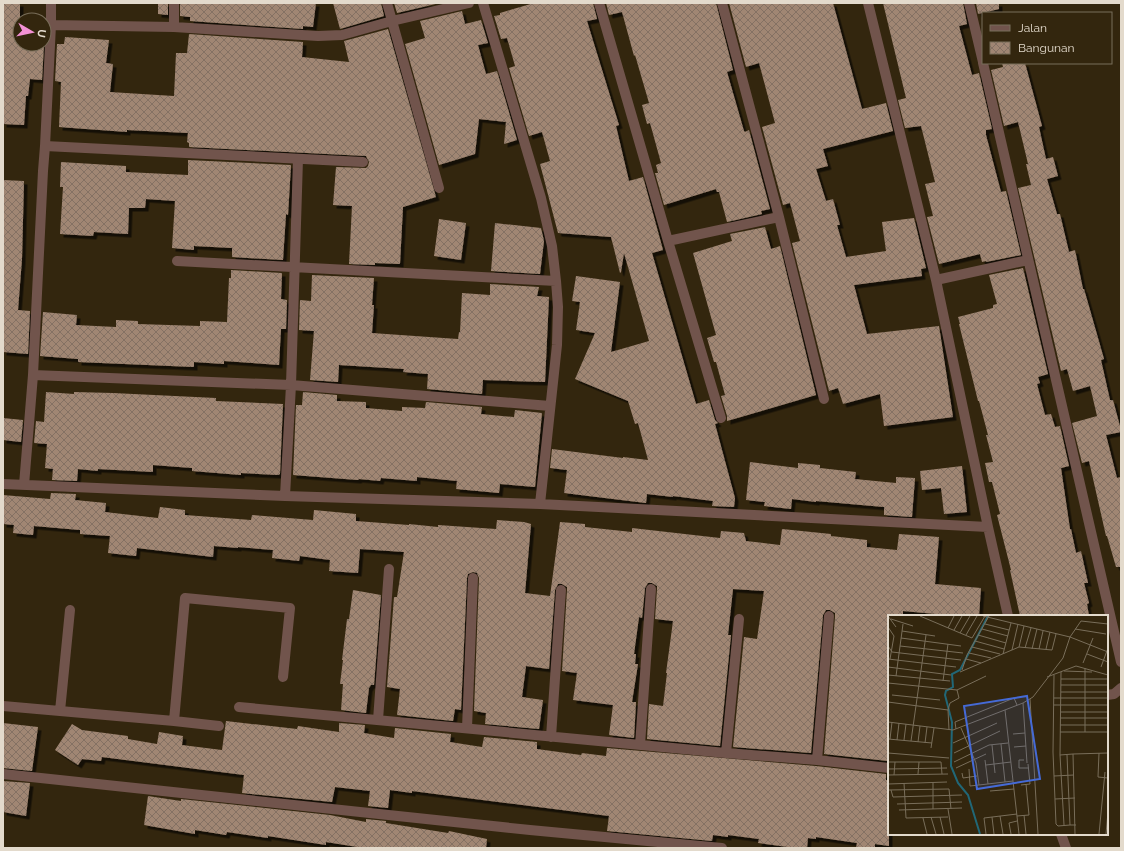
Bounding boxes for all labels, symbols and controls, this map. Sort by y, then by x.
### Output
north arrow [12,12,52,52]
legend [982,12,1112,64]
text: Jalan [1018,21,1047,35]
text: U [34,28,48,39]
text: Bangunan [1018,41,1075,55]
inset map [888,615,1108,835]

